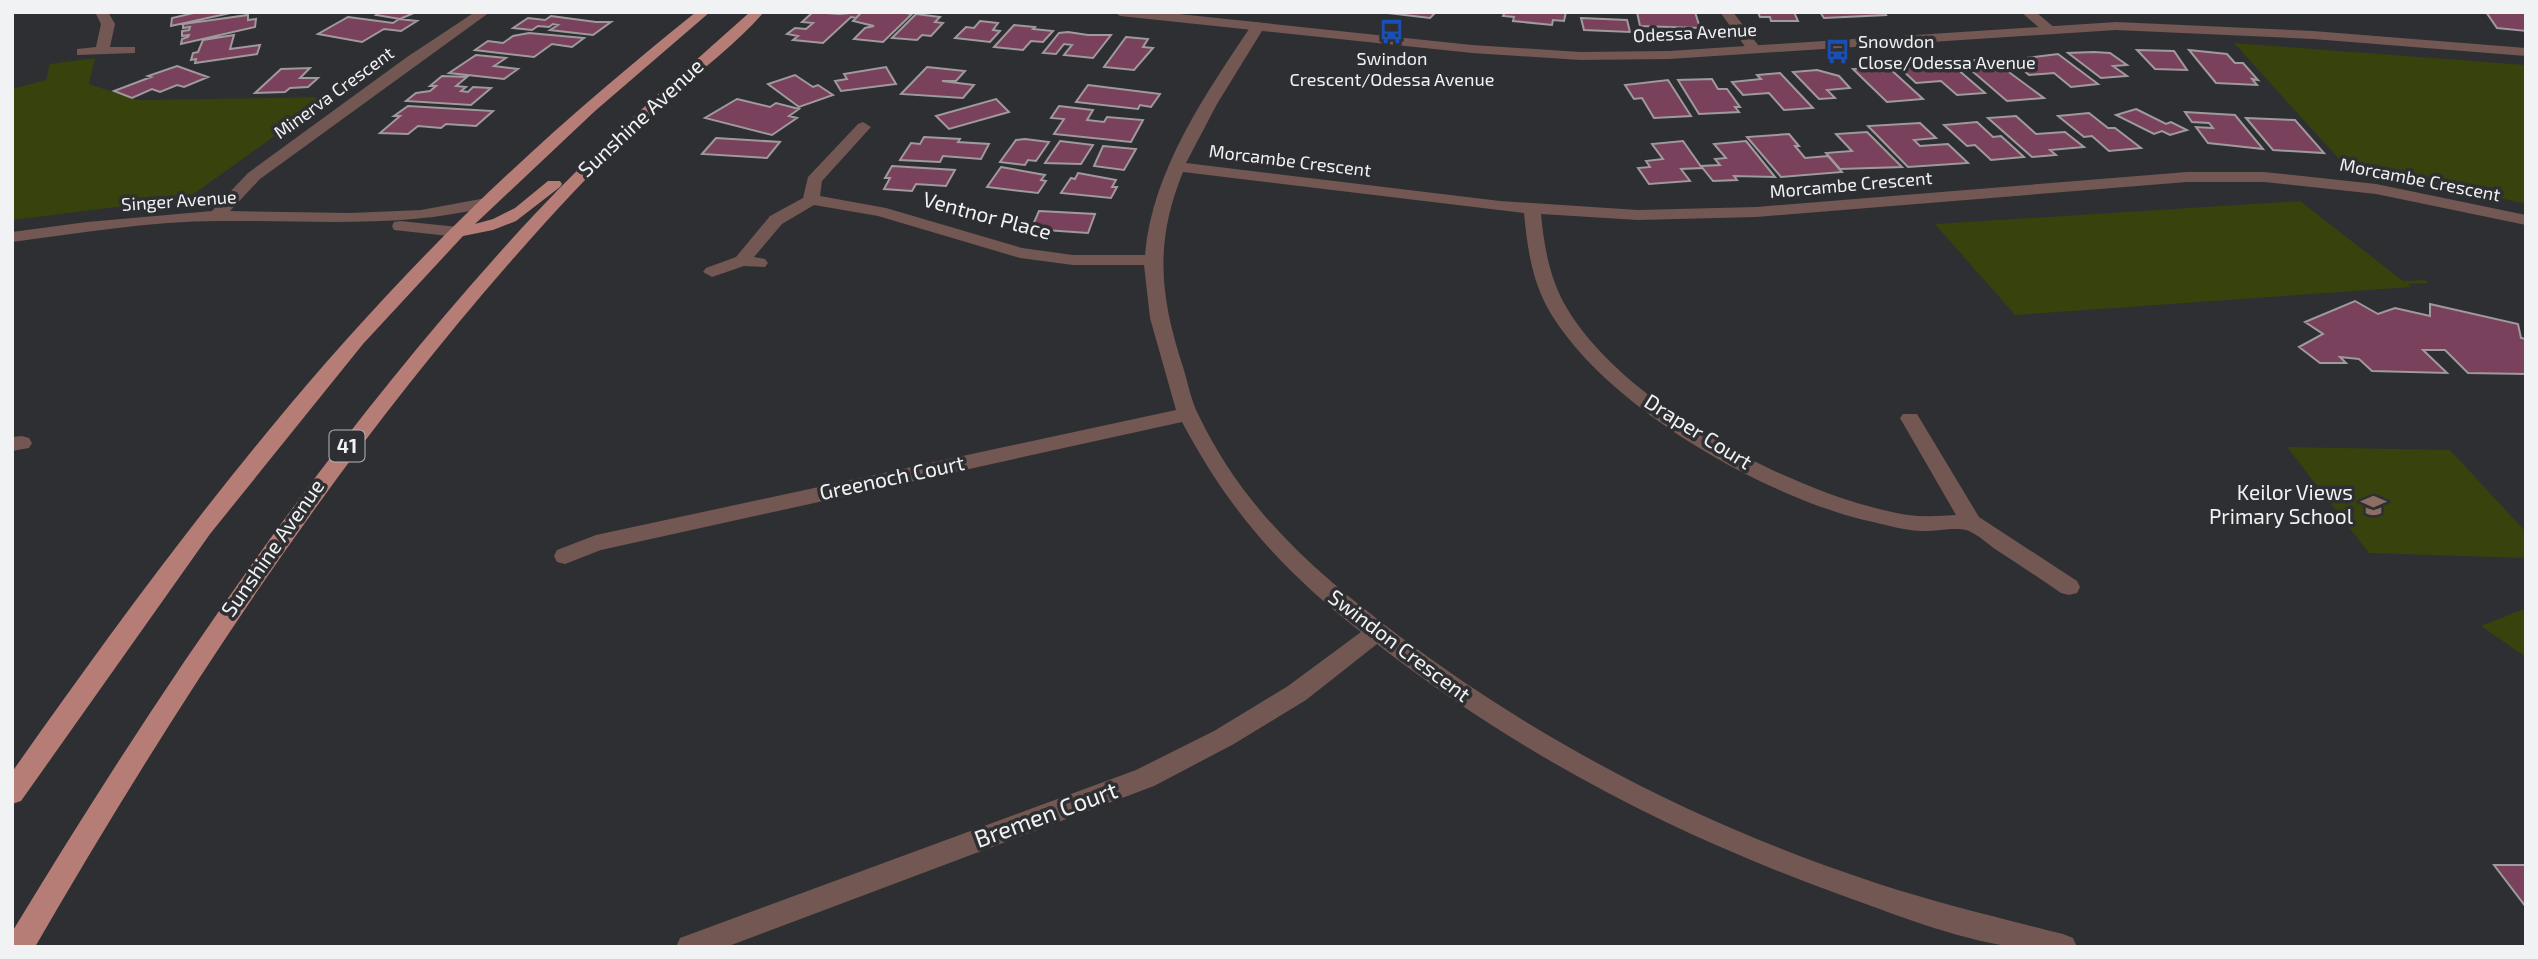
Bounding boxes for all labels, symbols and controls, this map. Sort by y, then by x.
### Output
bus stop icon: Swindon Crescent/Odessa Avenue [1378,18,1406,46]
street label: Odessa Avenue [1632,18,1757,46]
place label: Snowdon Close/Odessa Avenue [1858,30,2036,73]
bus stop icon: Snowdon Close/Odessa Avenue [1824,38,1852,66]
street label: Minerva Crescent [269,41,398,143]
place label: Swindon Crescent/Odessa Avenue [1290,47,1494,90]
street label: Sunshine Avenue [572,52,708,181]
street label: Morcambe Crescent [1208,139,1373,181]
street label: Morcambe Crescent [2338,153,2502,205]
street label: Morcambe Crescent [1769,166,1933,202]
street label: Singer Avenue [121,185,237,215]
street label: Ventnor Place [920,185,1054,244]
street label: Draper Court [1640,388,1757,474]
road number: 41 [330,430,364,462]
street label: Greenoch Court [817,449,966,504]
street label: Sunshine Avenue [215,474,328,621]
place label: Keilor Views Primary School [2209,479,2354,528]
school or university icon: Keilor Views Primary School [2359,491,2387,519]
street label: Swindon Crescent [1324,583,1476,706]
street label: Bremen Court [970,774,1121,853]

